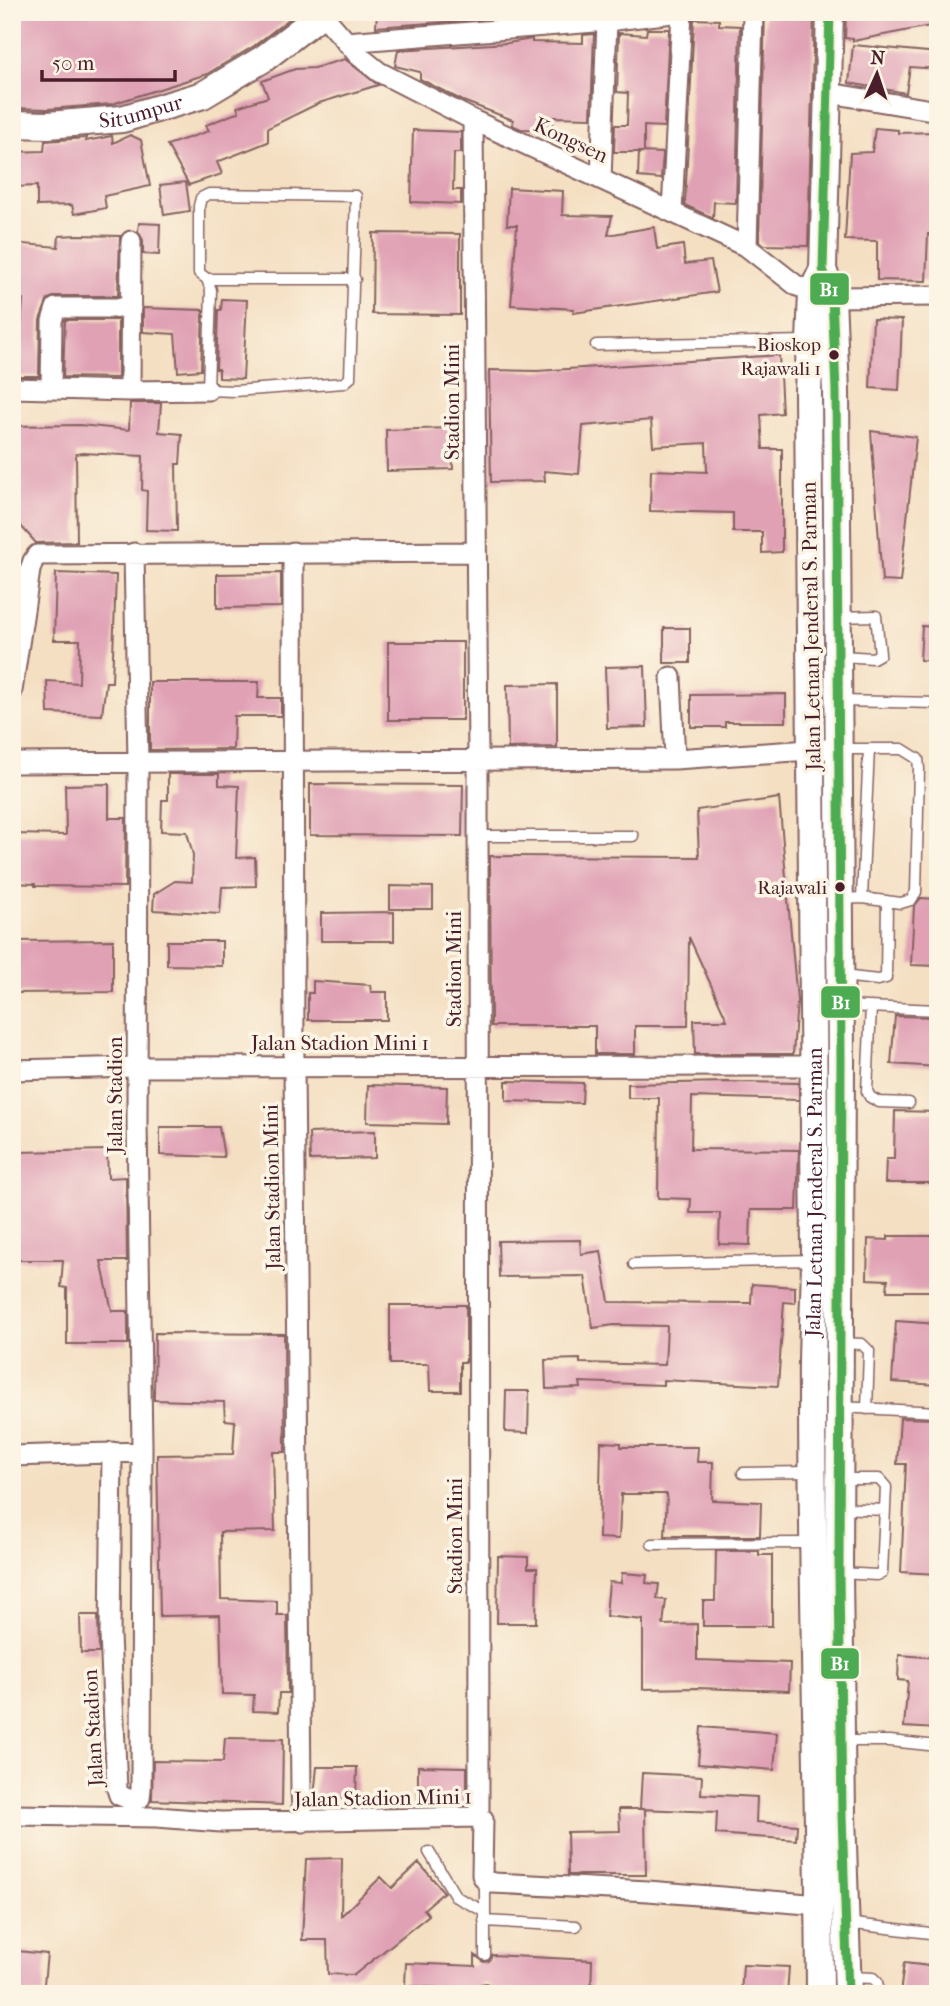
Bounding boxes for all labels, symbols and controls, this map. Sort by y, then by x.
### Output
scale bar [42,38,175,82]
north arrow [842,38,912,108]
text: N [870,47,886,69]
text: 50 m [52,51,95,75]
street label: Situmpur [98,90,186,133]
street label: Kongsen [530,112,612,168]
line badge: B1 [809,272,850,306]
text: B1 [819,279,839,301]
place label: Bioskop Rajawali 1 [740,334,821,380]
street label: Stadion Mini [440,344,464,460]
marker: Bioskop Rajawali 1 [827,348,841,362]
street label: Jalan Letnan Jenderal S. Parman [796,481,826,773]
place label: Rajawali [757,877,827,899]
marker: Rajawali [833,880,847,894]
street label: Stadion Mini [442,911,466,1027]
line badge: B1 [820,985,861,1019]
text: B1 [831,992,851,1014]
street label: Jalan Stadion Mini 1 [249,1031,429,1055]
street label: Jalan Stadion [103,1036,127,1156]
street label: Jalan Letnan Jenderal S. Parman [801,1047,827,1339]
street label: Jalan Stadion Mini [259,1104,285,1272]
street label: Stadion Mini [443,1478,467,1594]
line badge: B1 [820,1647,860,1680]
text: B1 [830,1653,850,1675]
street label: Jalan Stadion [78,1669,108,1789]
street label: Jalan Stadion Mini 1 [292,1784,472,1812]

